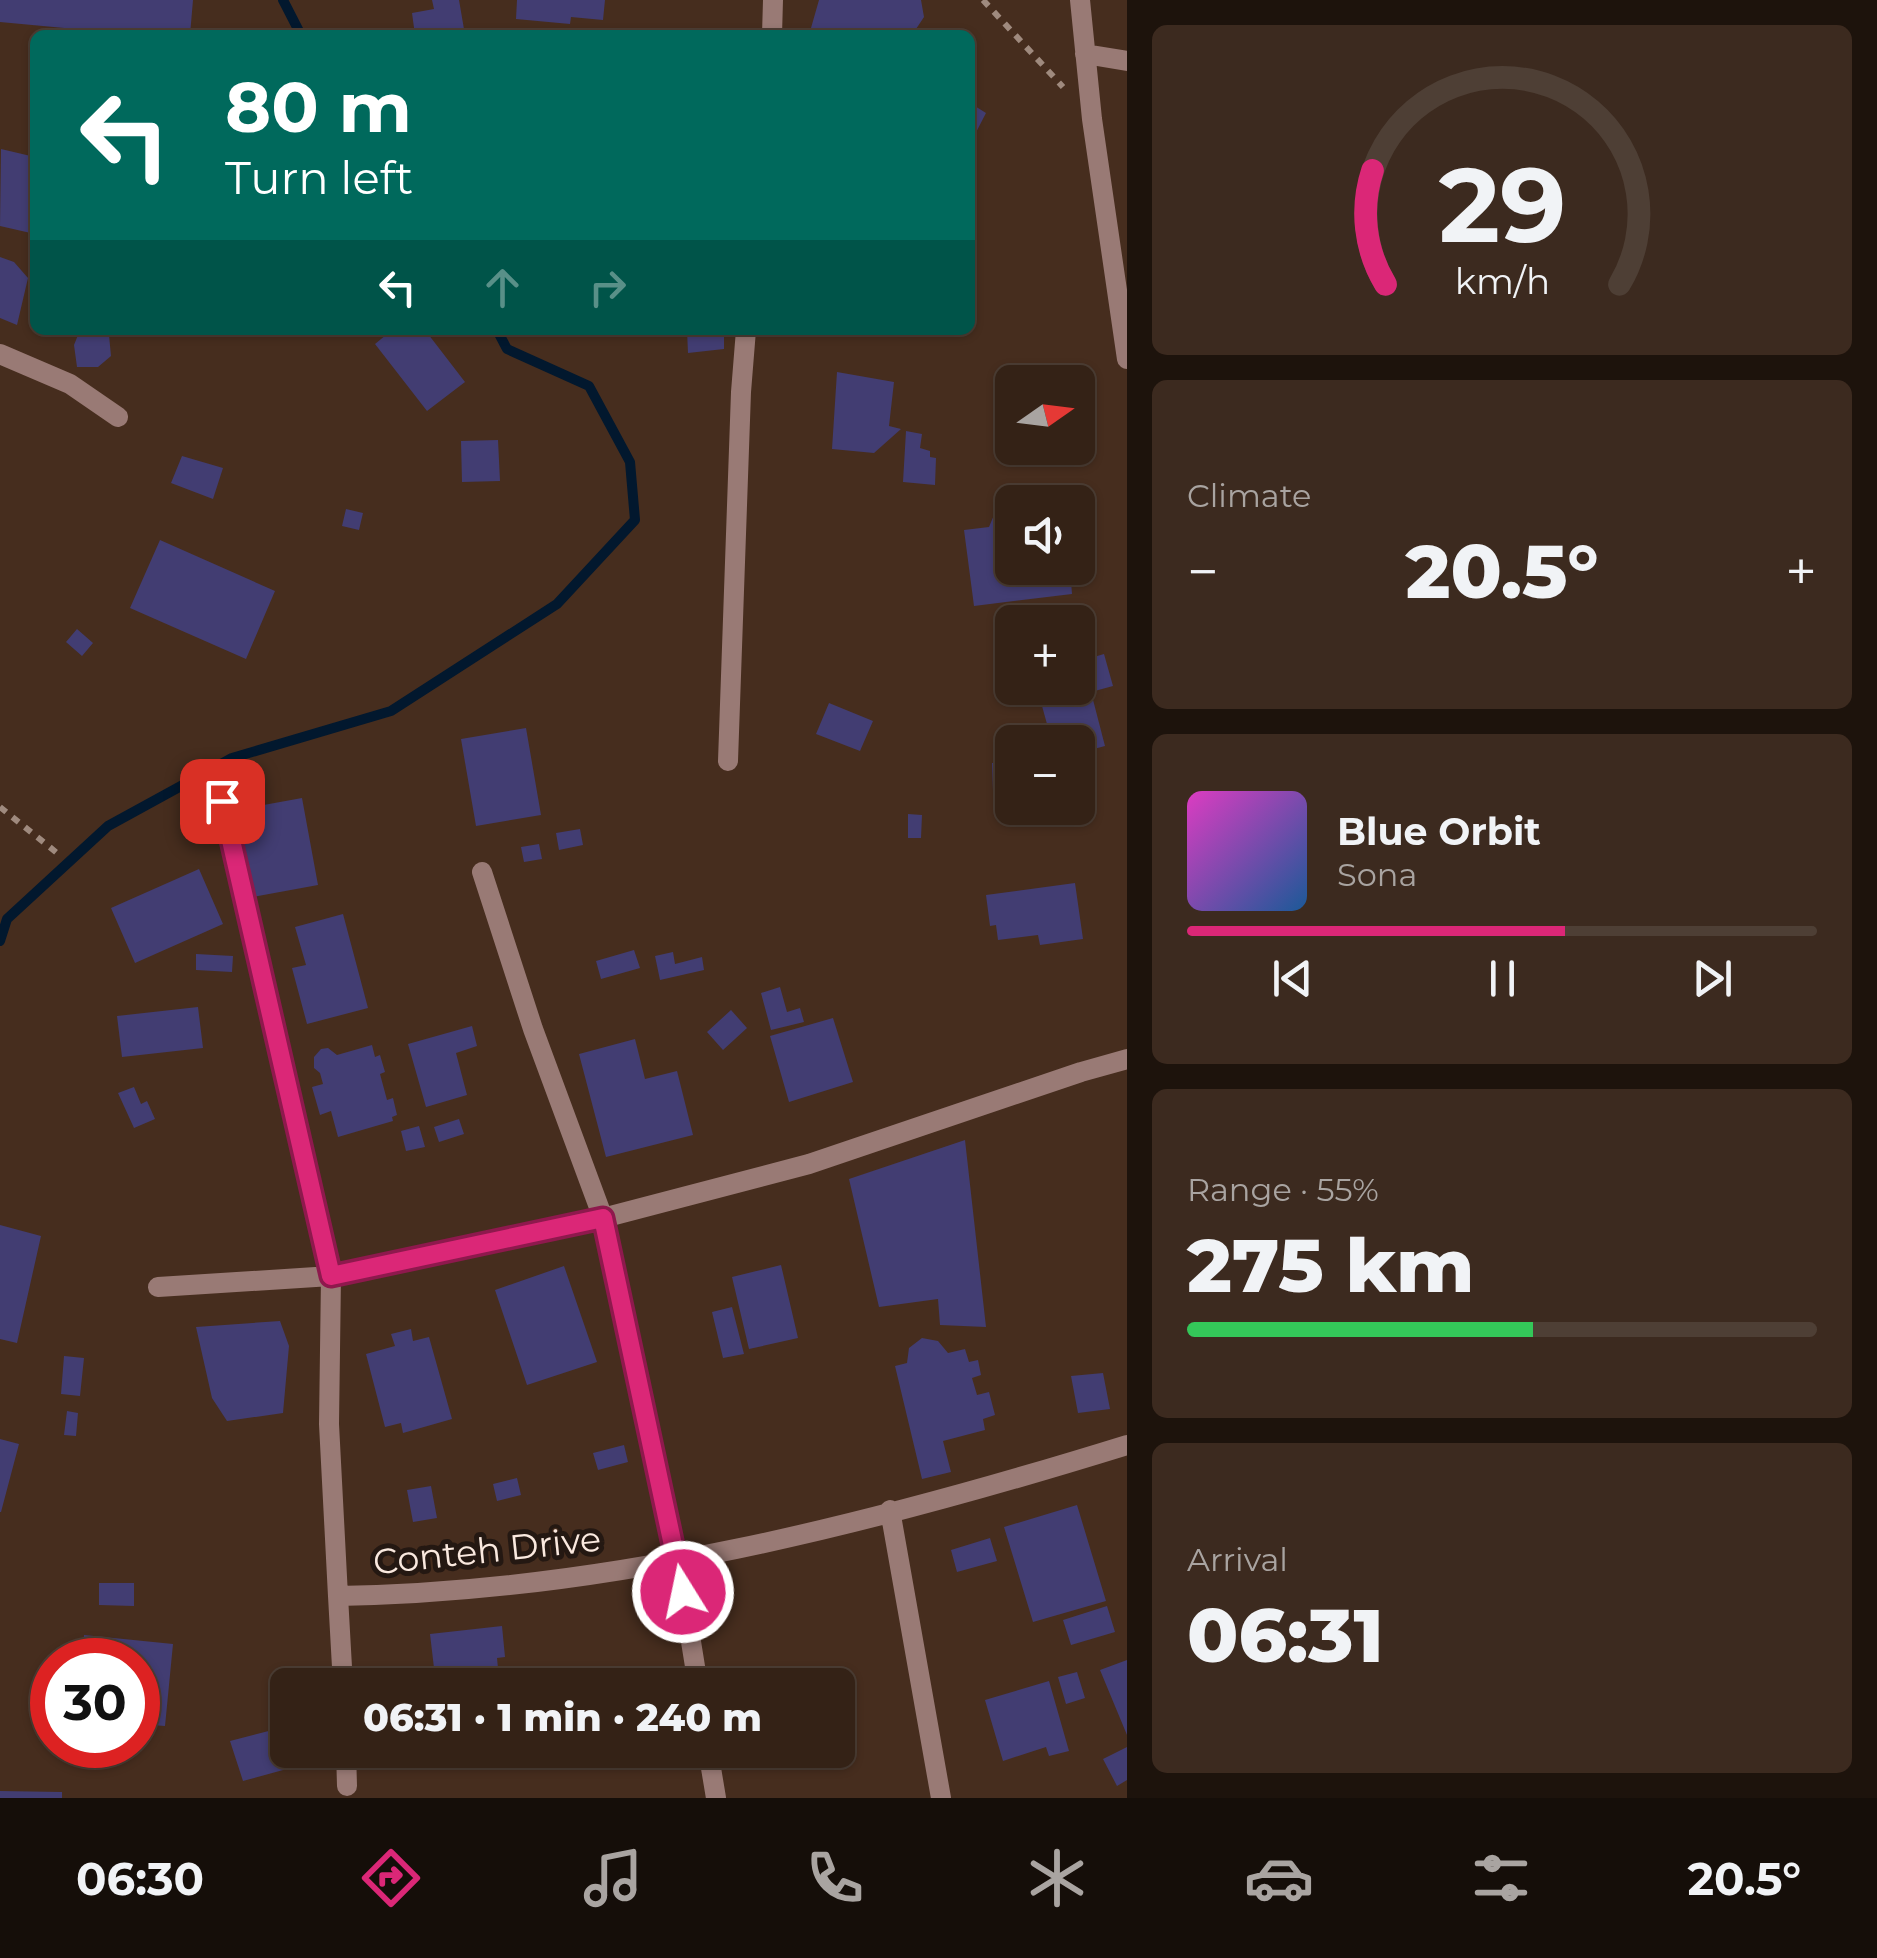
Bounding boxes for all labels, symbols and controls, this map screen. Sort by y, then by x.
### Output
text: 80 m [225,64,412,150]
icon: left [60,70,190,200]
text: 29 [1438,141,1566,268]
text: Turn left [225,150,413,205]
text: km/h [1454,259,1550,303]
icon: left [370,260,425,315]
icon: ahead [475,260,530,315]
icon: right [580,260,635,315]
north arrow [995,365,1095,465]
map controls [995,365,1095,825]
text: Climate [1187,476,1311,515]
button: sound [995,485,1095,585]
text: 20.5° [1405,525,1599,617]
text: − [1187,538,1219,605]
text: + [1785,538,1817,605]
button: + [995,605,1095,705]
button: − [995,725,1095,825]
pin [180,759,265,844]
icon: arrive [195,774,250,829]
text: Blue Orbit [1337,808,1541,855]
text: Sona [1337,855,1417,894]
icon: previous [1265,951,1320,1006]
icon: pause [1475,951,1530,1006]
icon: next [1685,951,1740,1006]
text: Range · 55% [1187,1170,1379,1209]
text: 275 km [1187,1219,1475,1311]
street label: Conteh Drive [371,1517,603,1583]
position arrow [631,1540,735,1644]
text: Arrival [1187,1540,1288,1579]
text: 06:31 [1187,1589,1384,1681]
speed limit sign: 30 [30,1638,160,1768]
text: 06:31 · 1 min · 240 m [363,1694,762,1741]
icon: directions [356,1843,426,1913]
icon: music [578,1843,648,1913]
icon: phone [800,1843,870,1913]
icon: climate [1022,1843,1092,1913]
icon: car [1244,1843,1314,1913]
icon: filters [1466,1843,1536,1913]
text: 06:30 [76,1851,204,1906]
text: 20.5° [1687,1851,1801,1906]

